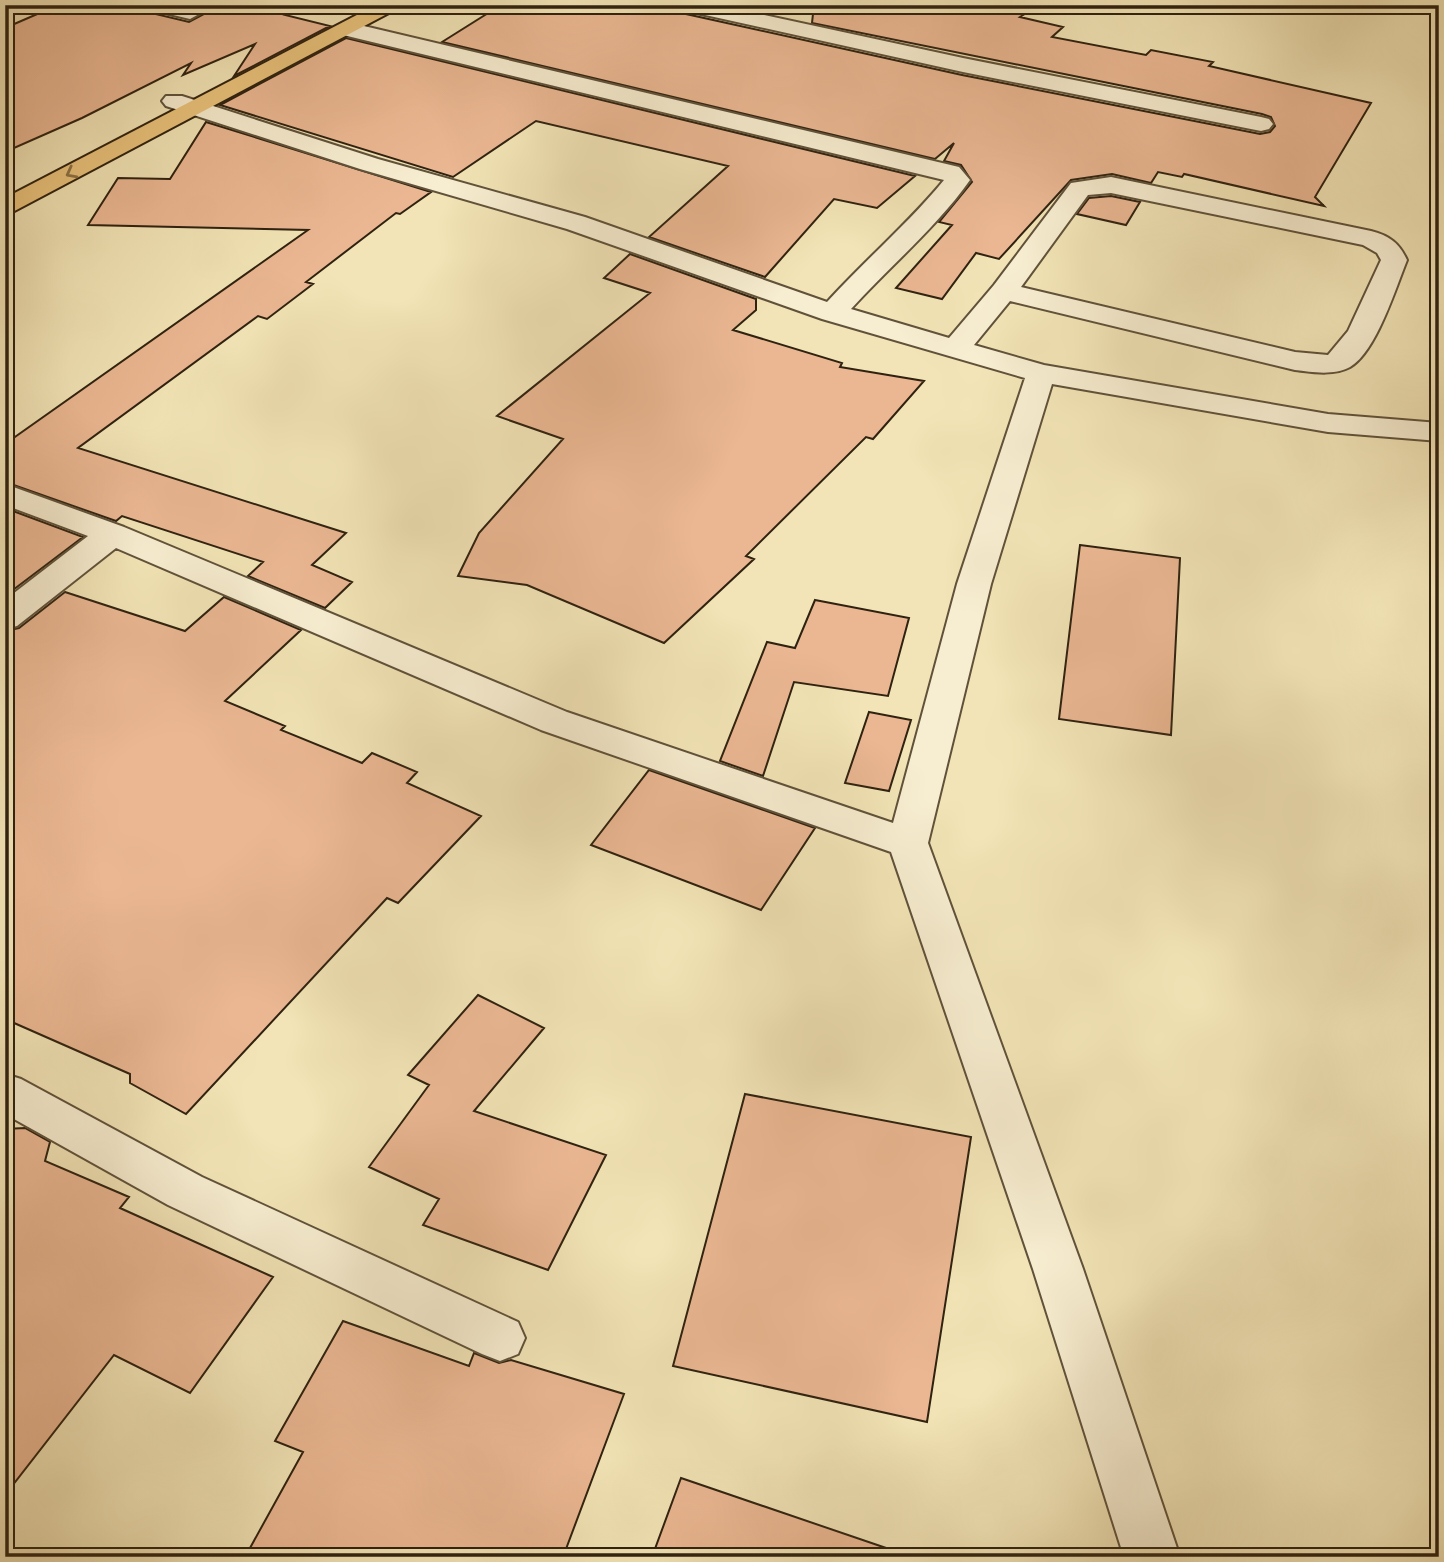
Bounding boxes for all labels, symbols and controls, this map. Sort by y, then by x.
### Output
one-way arrow [66,164,78,178]

